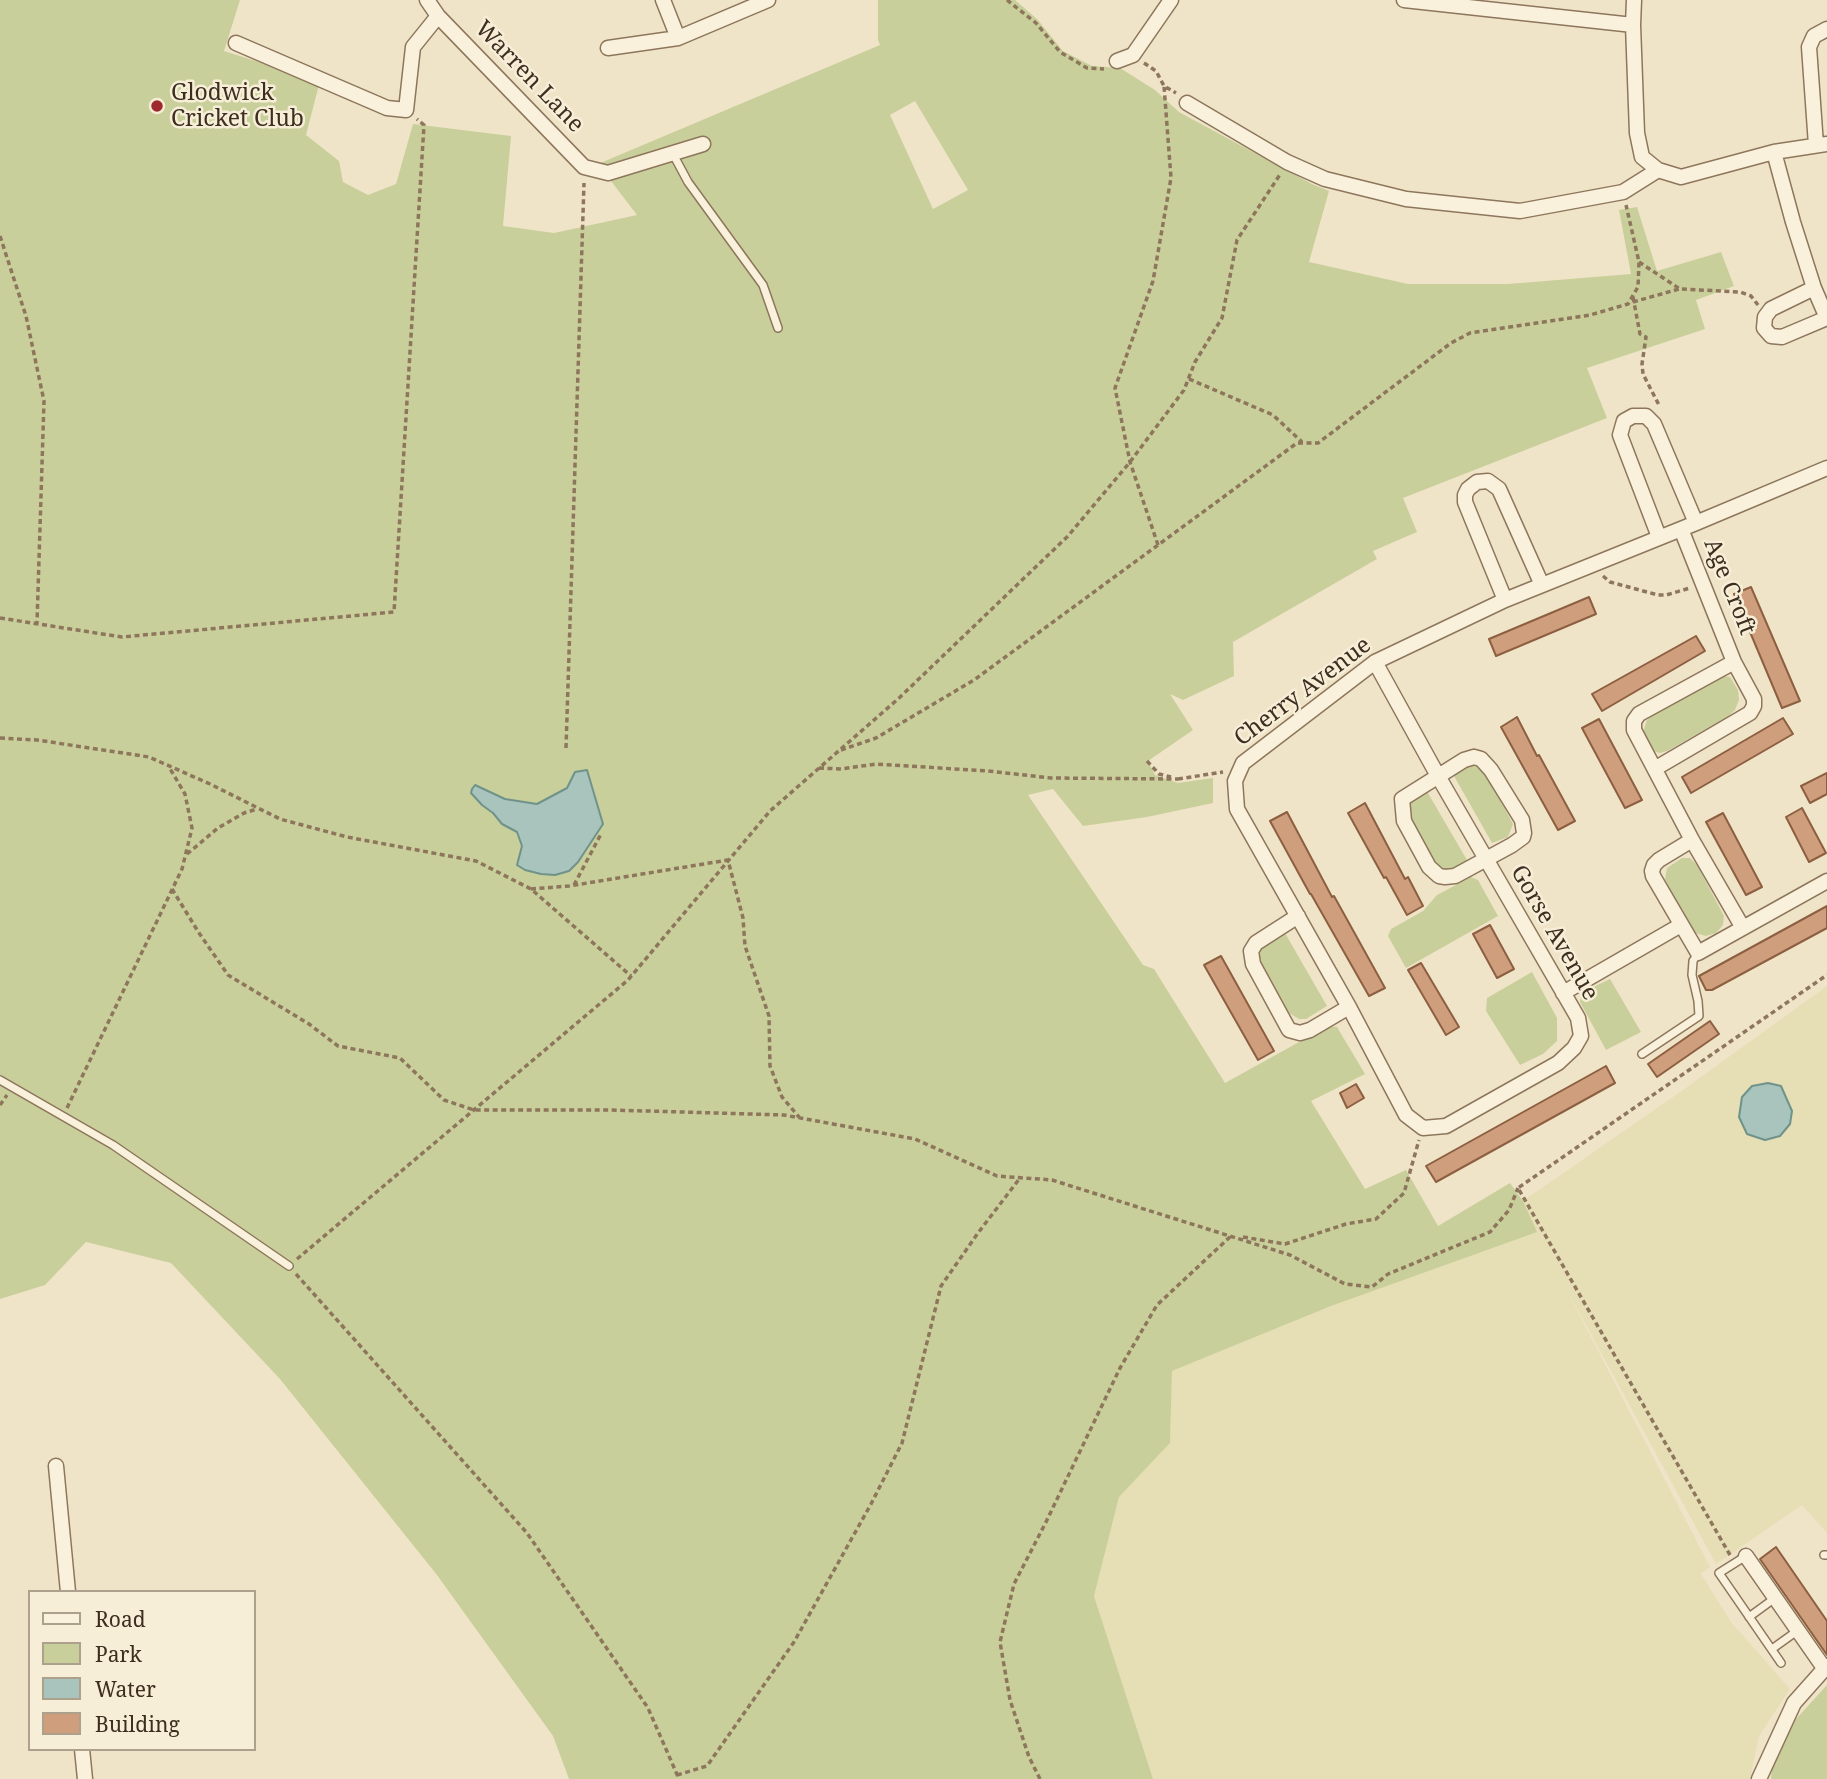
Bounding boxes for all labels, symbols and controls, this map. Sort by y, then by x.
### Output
street label: Warren Lane [469,15,589,139]
place label: Glodwick Cricket Club [171,79,304,133]
marker: Glodwick Cricket Club [149,98,165,114]
street label: Age Croft [1697,535,1761,639]
street label: Cherry Avenue [1229,632,1377,752]
street label: Gorse Avenue [1504,861,1604,1005]
legend [28,1590,256,1751]
text: Road [95,1605,146,1633]
text: Park [95,1640,142,1668]
text: Water [95,1675,156,1703]
text: Building [95,1710,180,1738]

